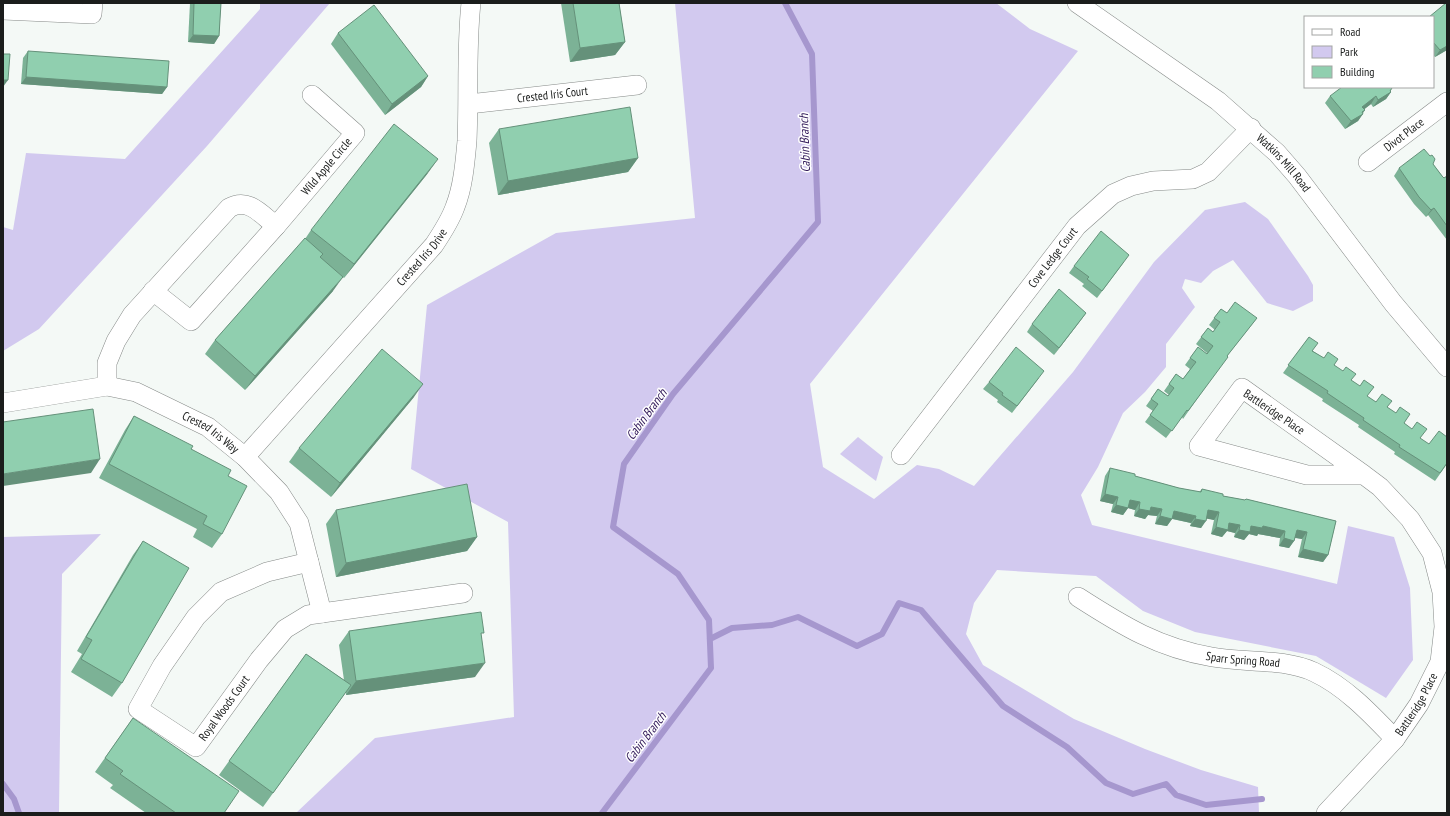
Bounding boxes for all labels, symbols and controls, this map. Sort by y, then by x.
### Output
legend [1304,16,1434,88]
text: Road [1340,24,1360,39]
text: Park [1340,44,1358,59]
text: Building [1340,64,1375,79]
street label: Crested Iris Court [516,83,589,106]
water label: Cabin Branch [795,112,814,173]
street label: Divot Place [1380,114,1427,154]
street label: Watkins Mill Road [1253,130,1314,195]
street label: Wild Apple Circle [298,134,355,198]
street label: Cove Ledge Court [1024,224,1081,290]
street label: Crested Iris Drive [393,225,450,289]
water label: Cabin Branch [622,384,671,443]
street label: Battleridge Place [1241,386,1308,438]
street label: Crested Iris Way [180,408,243,457]
street label: Sparr Spring Road [1205,648,1281,670]
street label: Battleridge Place [1391,670,1440,738]
street label: Royal Woods Court [195,672,253,743]
water label: Cabin Branch [621,708,671,766]

